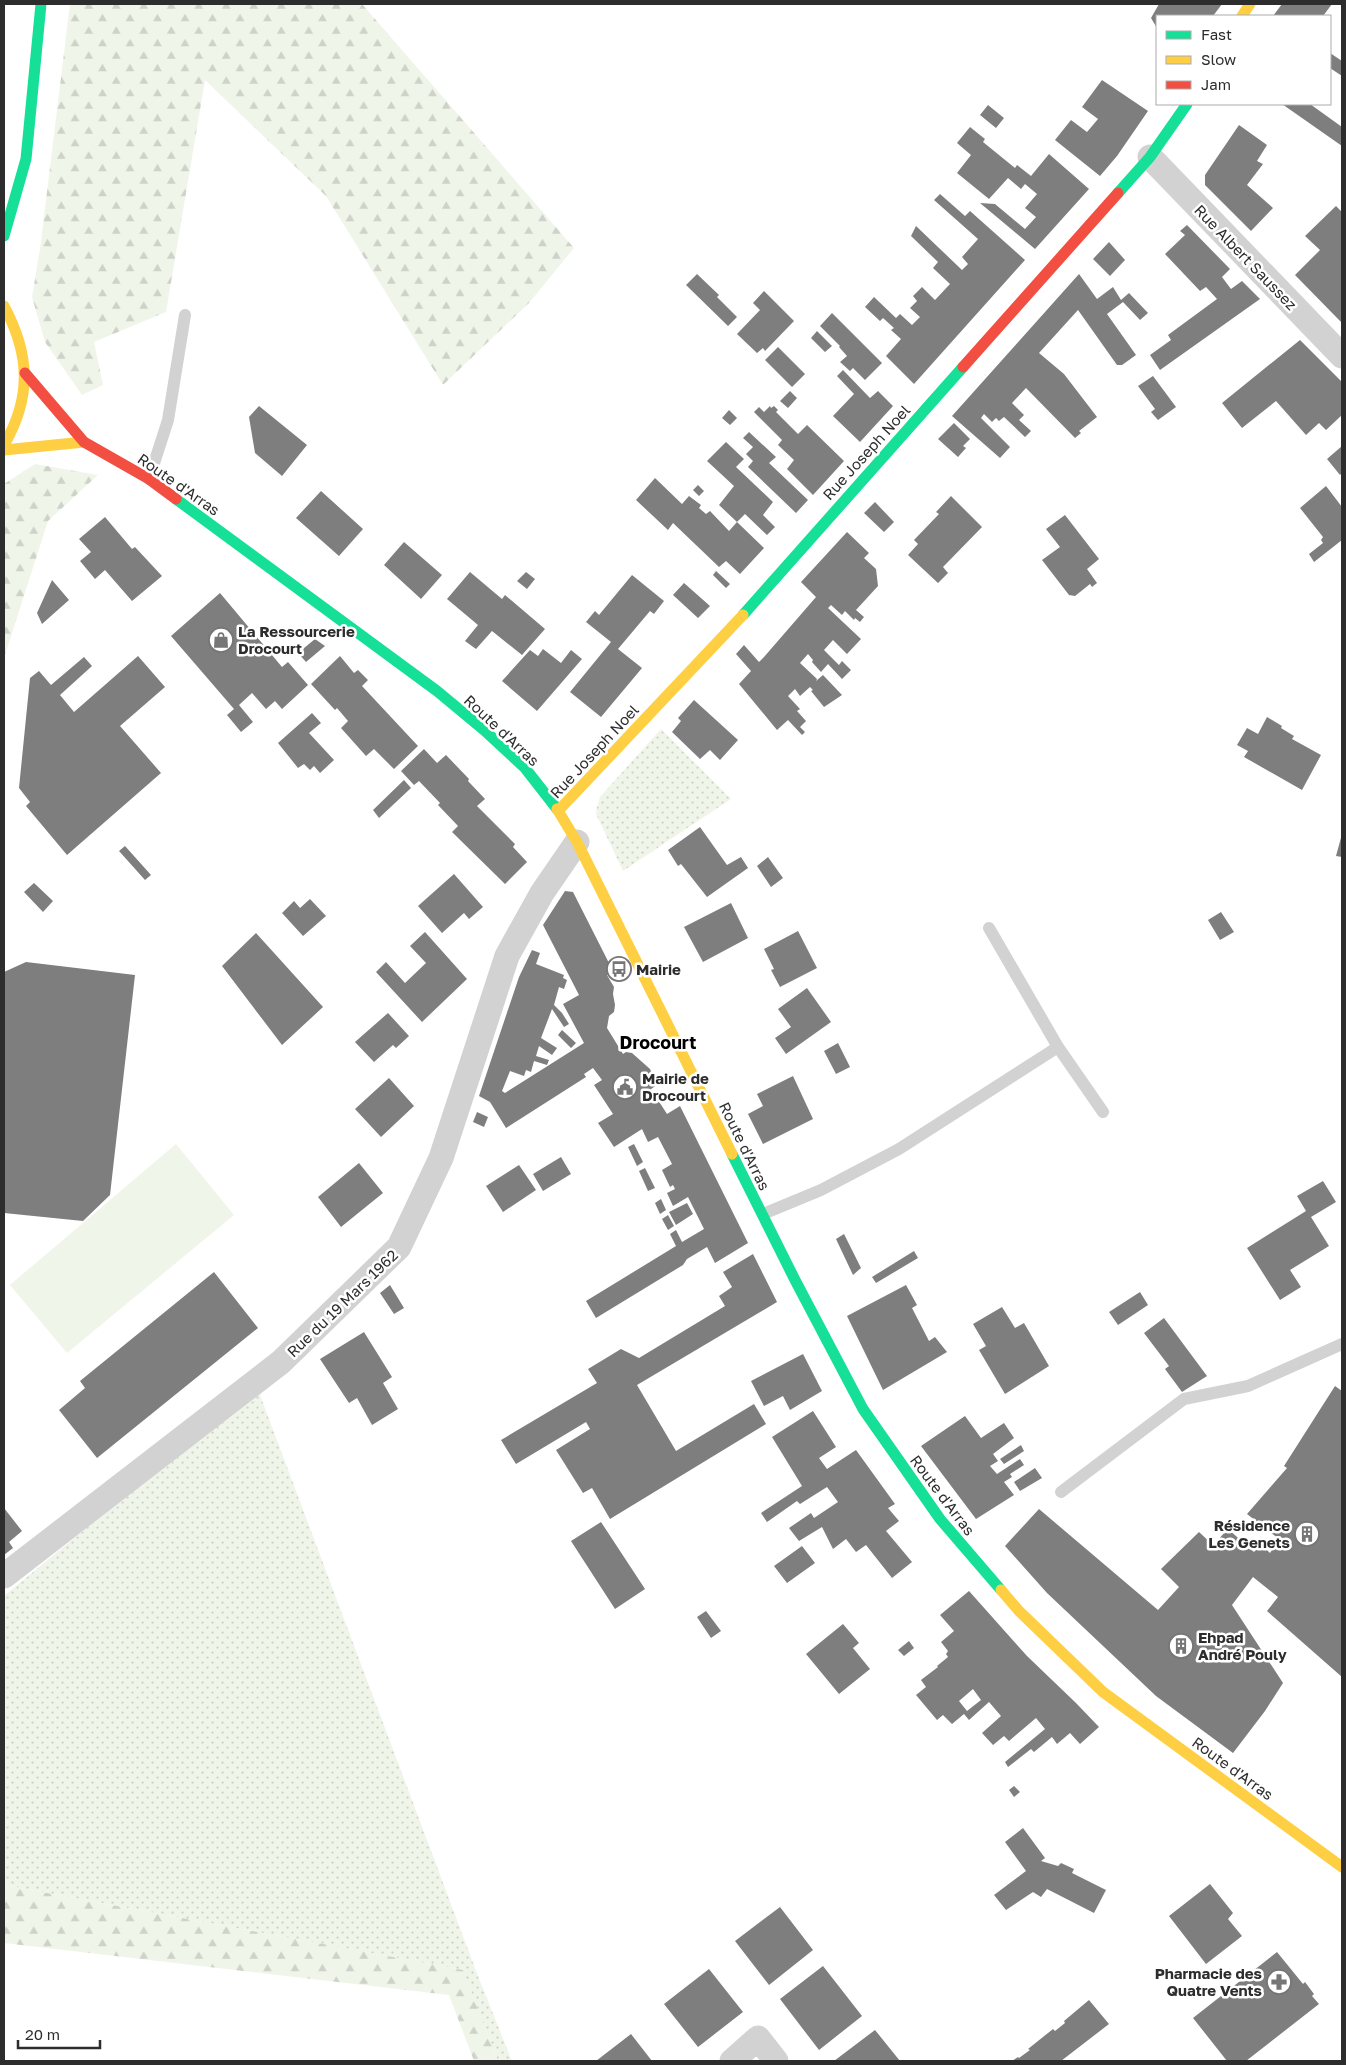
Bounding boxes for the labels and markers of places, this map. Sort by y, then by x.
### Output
place label: La Ressourcerie Drocourt [238,622,355,657]
shop icon: La Ressourcerie Drocourt [208,627,234,653]
bus stop icon: Mairie [606,956,632,982]
place label: Mairie [636,960,681,978]
place label: Mairie de Drocourt [642,1069,709,1104]
public building icon: Mairie de Drocourt [612,1074,638,1100]
place label: Résidence Les Genets [1208,1516,1290,1551]
building icon: Résidence Les Genets [1294,1521,1320,1547]
place label: Ehpad André Pouly [1198,1628,1287,1663]
building icon: Ehpad André Pouly [1168,1633,1194,1659]
place label: Pharmacie des Quatre Vents [1155,1964,1262,1999]
pharmacy icon: Pharmacie des Quatre Vents [1266,1969,1292,1995]

